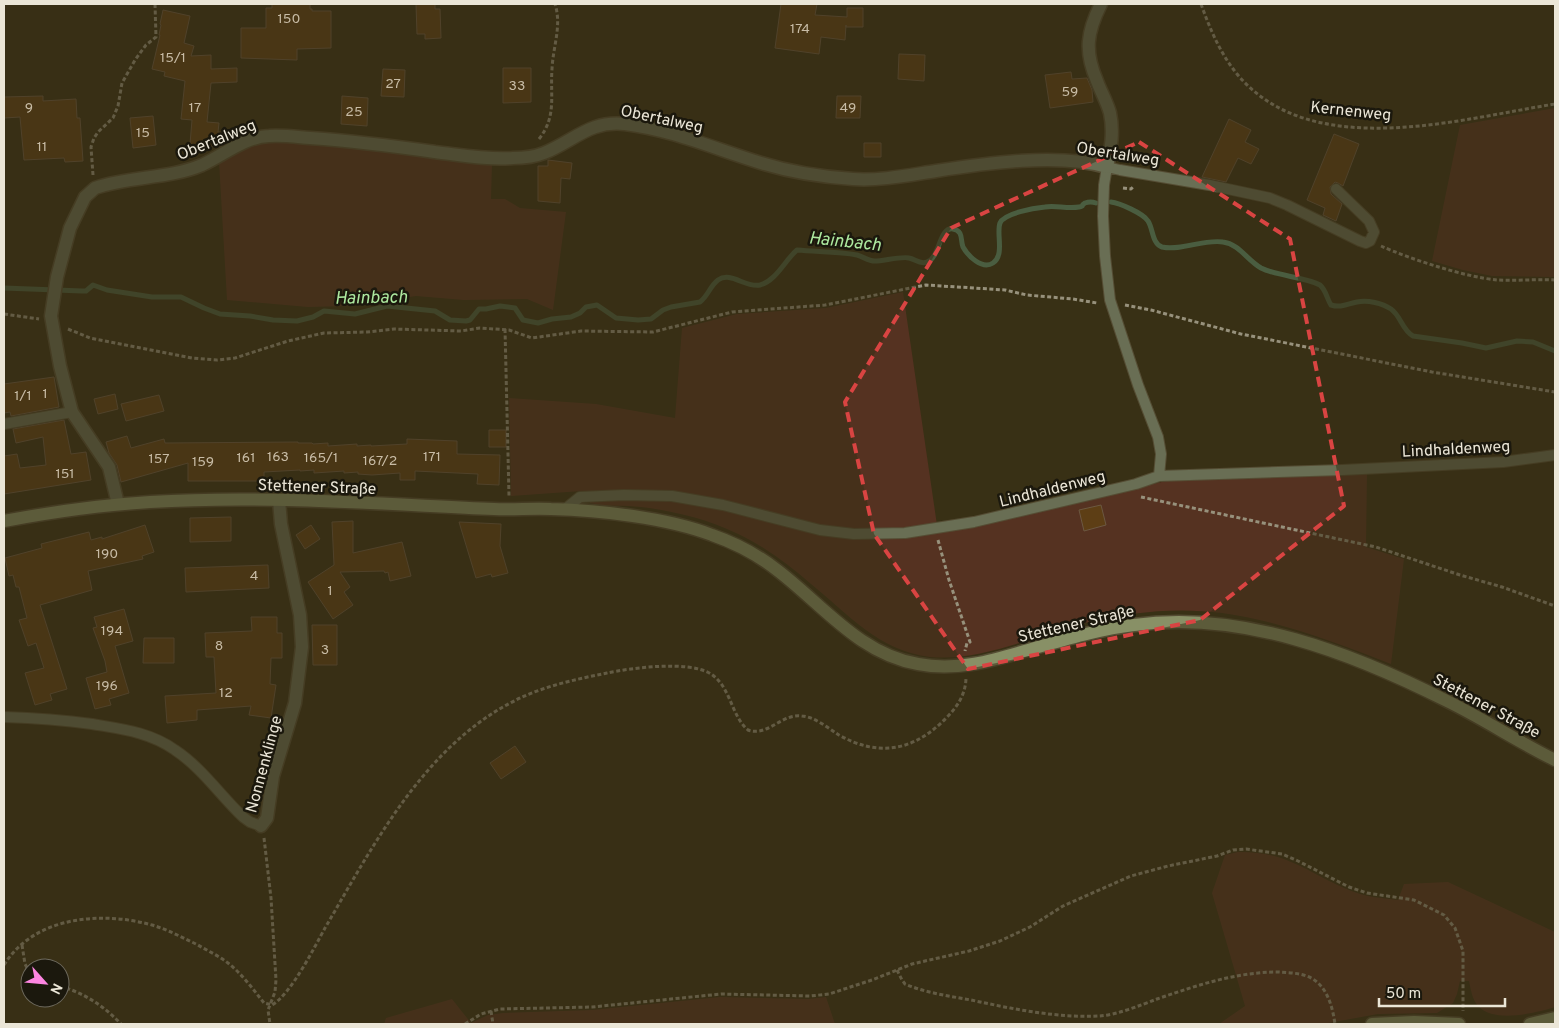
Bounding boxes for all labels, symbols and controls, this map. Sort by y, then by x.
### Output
house number: 150 [278,11,300,28]
house number: 174 [790,21,810,38]
house number: 15/1 [160,50,186,67]
house number: 27 [385,76,401,93]
house number: 33 [509,78,525,95]
house number: 59 [1062,84,1078,101]
street label: Kernenweg [1309,98,1392,126]
house number: 9 [25,100,33,117]
house number: 17 [189,100,201,117]
house number: 49 [840,100,856,117]
street label: Obertalweg [618,101,705,138]
house number: 25 [345,104,363,121]
street label: Obertalweg [174,116,259,166]
house number: 15 [136,125,150,142]
house number: 11 [37,139,47,156]
street label: Obertalweg [1075,139,1161,171]
water label: Hainbach [807,227,882,258]
water label: Hainbach [334,286,408,311]
house number: 1 [42,386,48,403]
house number: 1/1 [14,388,32,405]
street label: Lindhaldenweg [1401,437,1511,463]
house number: 163 [267,449,289,466]
house number: 171 [423,449,441,466]
house number: 161 [237,450,255,467]
house number: 165/1 [304,450,338,467]
house number: 157 [148,451,170,468]
house number: 167/2 [363,453,397,470]
house number: 159 [192,454,214,471]
house number: 151 [55,466,75,483]
street label: Lindhaldenweg [997,467,1108,513]
street label: Stettener Straße [257,476,377,500]
house number: 190 [96,546,118,563]
house number: 4 [250,568,258,585]
house number: 1 [327,583,333,600]
street label: Stettener Straße [1016,602,1137,648]
house number: 194 [101,623,123,640]
house number: 8 [215,638,223,655]
house number: 3 [321,642,329,659]
street label: Stettener Straße [1429,670,1543,743]
house number: 196 [96,678,118,695]
house number: 12 [219,685,233,702]
street label: Nonnenklinge [242,714,288,815]
north arrow [20,958,70,1008]
scale bar [1379,976,1505,1008]
text: N [45,980,65,997]
text: 50 m [1386,985,1421,1004]

